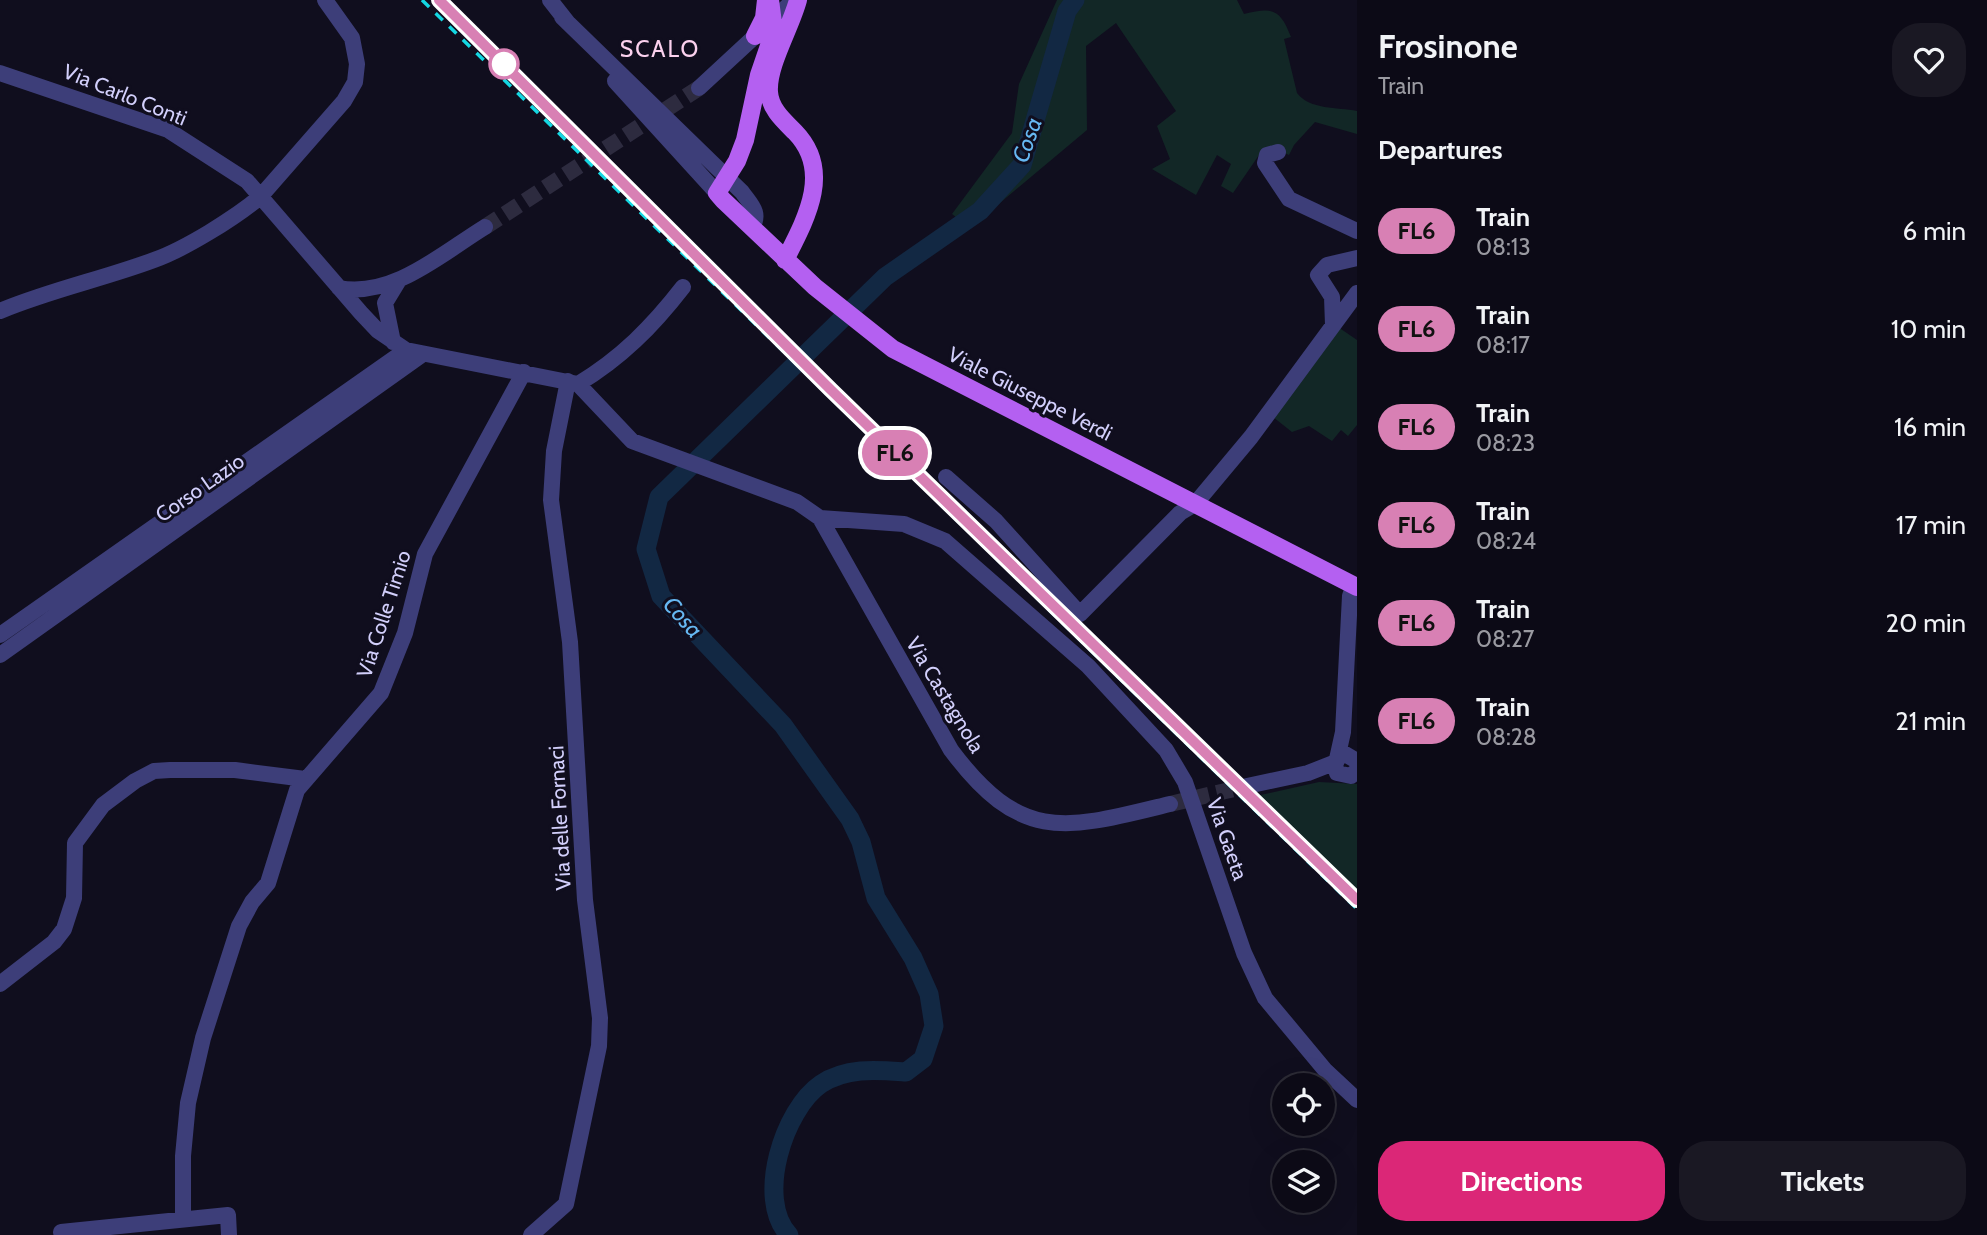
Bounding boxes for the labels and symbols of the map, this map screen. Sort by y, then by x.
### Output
district label: SCALO [620,35,700,63]
unlabelled marker [489,49,519,79]
street label: Via Carlo Conti [60,58,191,131]
water label: Cosa [1006,114,1048,166]
street label: Viale Giuseppe Verdi [944,341,1117,446]
line badge: FL6 [855,430,935,476]
street label: Corso Lazio [151,448,249,527]
street label: Via Colle Timio [351,547,416,681]
water label: Cosa [657,591,709,643]
street label: Via Castagnola [901,632,990,757]
street label: Via delle Fornaci [543,745,576,891]
street label: Via Gaeta [1202,795,1253,883]

